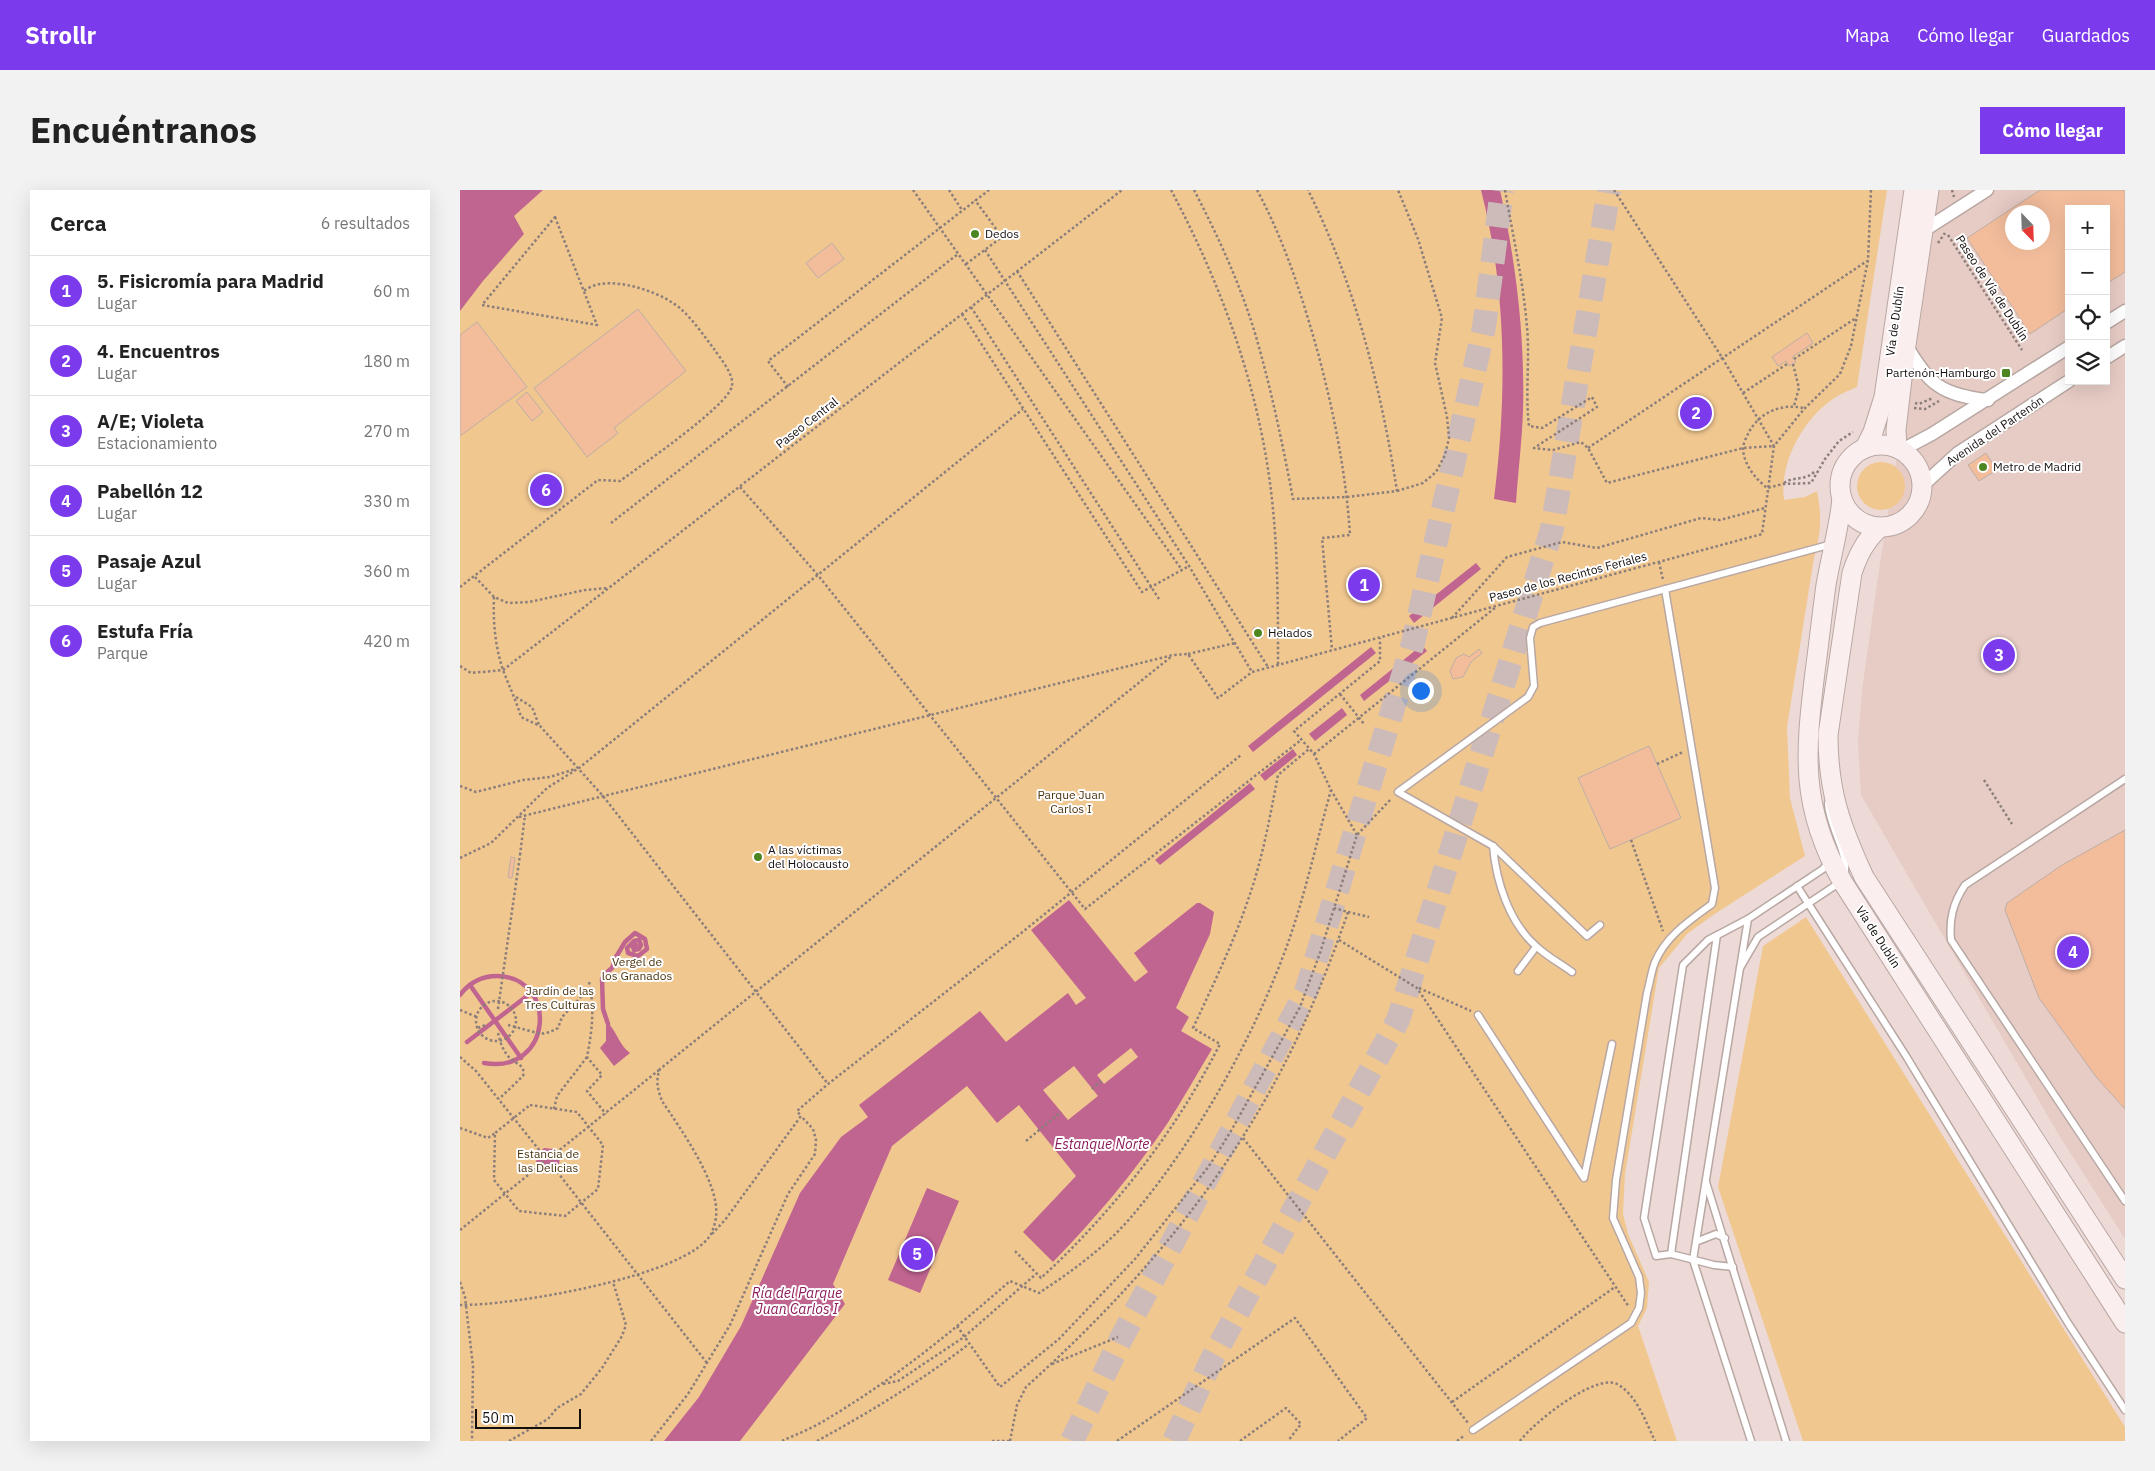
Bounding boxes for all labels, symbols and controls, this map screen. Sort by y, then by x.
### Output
text: Strollr [25,19,96,51]
text: Mapa [1845,24,1889,47]
text: Cómo llegar [1917,24,2014,47]
text: Guardados [2042,24,2130,47]
text: Encuéntranos [30,107,257,153]
button: Cómo llegar [1980,107,2125,154]
north arrow [2005,205,2050,250]
map controls [2065,205,2110,385]
button: + [2065,205,2110,250]
text: Cerca [50,209,107,237]
text: 6 resultados [321,213,410,233]
place label: Dedos [985,226,1019,241]
marker: Dedos [969,228,981,240]
street label: Paseo de Vía de Dublín [1953,232,2032,343]
button: − [2065,250,2110,295]
text: 5. Fisicromía para Madrid [97,269,324,293]
text: 1 [61,281,71,301]
text: 60 m [373,281,410,301]
street label: Vía de Dublín [1882,285,1907,357]
text: Lugar [97,293,137,313]
button: locate [2065,295,2110,340]
text: 4. Encuentros [97,339,220,363]
button: layers [2065,340,2110,385]
text: 2 [61,351,71,371]
text: 180 m [363,351,410,371]
text: Lugar [97,363,137,383]
place label: Partenón-Hamburgo [1886,365,1996,380]
marker: Partenón-Hamburgo [2000,367,2012,379]
street label: Avenida del Partenón [1943,392,2046,469]
street label: Paseo Central [773,394,841,451]
pin: 2 [1680,394,1712,432]
text: A/E; Violeta [97,409,204,433]
text: 3 [61,421,71,441]
text: 270 m [363,421,410,441]
text: Estacionamiento [97,433,217,453]
place label: Metro de Madrid [1993,459,2081,474]
marker: Metro de Madrid [1977,461,1989,473]
pin: 6 [530,471,562,509]
text: Pabellón 12 [97,479,203,503]
text: 4 [61,491,71,511]
text: 330 m [363,491,410,511]
text: Lugar [97,503,137,523]
street label: Paseo de los Recintos Feriales [1487,548,1648,605]
text: Pasaje Azul [97,549,201,573]
text: 5 [61,561,71,581]
text: 360 m [363,561,410,581]
pin: 1 [1348,566,1380,604]
text: Lugar [97,573,137,593]
text: Estufa Fría [97,619,193,643]
place label: Helados [1268,625,1312,640]
marker: Helados [1252,627,1264,639]
text: 6 [61,631,71,651]
text: 420 m [363,631,410,651]
pin: 3 [1983,636,2015,674]
text: Parque [97,643,148,663]
your location [1408,678,1434,704]
park label: Parque Juan Carlos I [1037,787,1105,816]
place label: A las víctimas del Holocausto [768,842,849,871]
marker: A las víctimas del Holocausto [752,851,764,863]
street label: Vía de Dublín [1853,903,1904,971]
pin: 4 [2057,933,2089,971]
park label: Vergel de los Granados [602,954,672,983]
park label: Jardín de las Tres Culturas [524,983,596,1012]
water label: Estanque Norte [1054,1135,1150,1153]
park label: Estancia de las Delicias [517,1146,579,1175]
pin: 5 [901,1235,933,1273]
water label: Ría del Parque Juan Carlos I [752,1284,842,1318]
scale bar [475,1406,581,1429]
text: 50 m [482,1409,514,1427]

